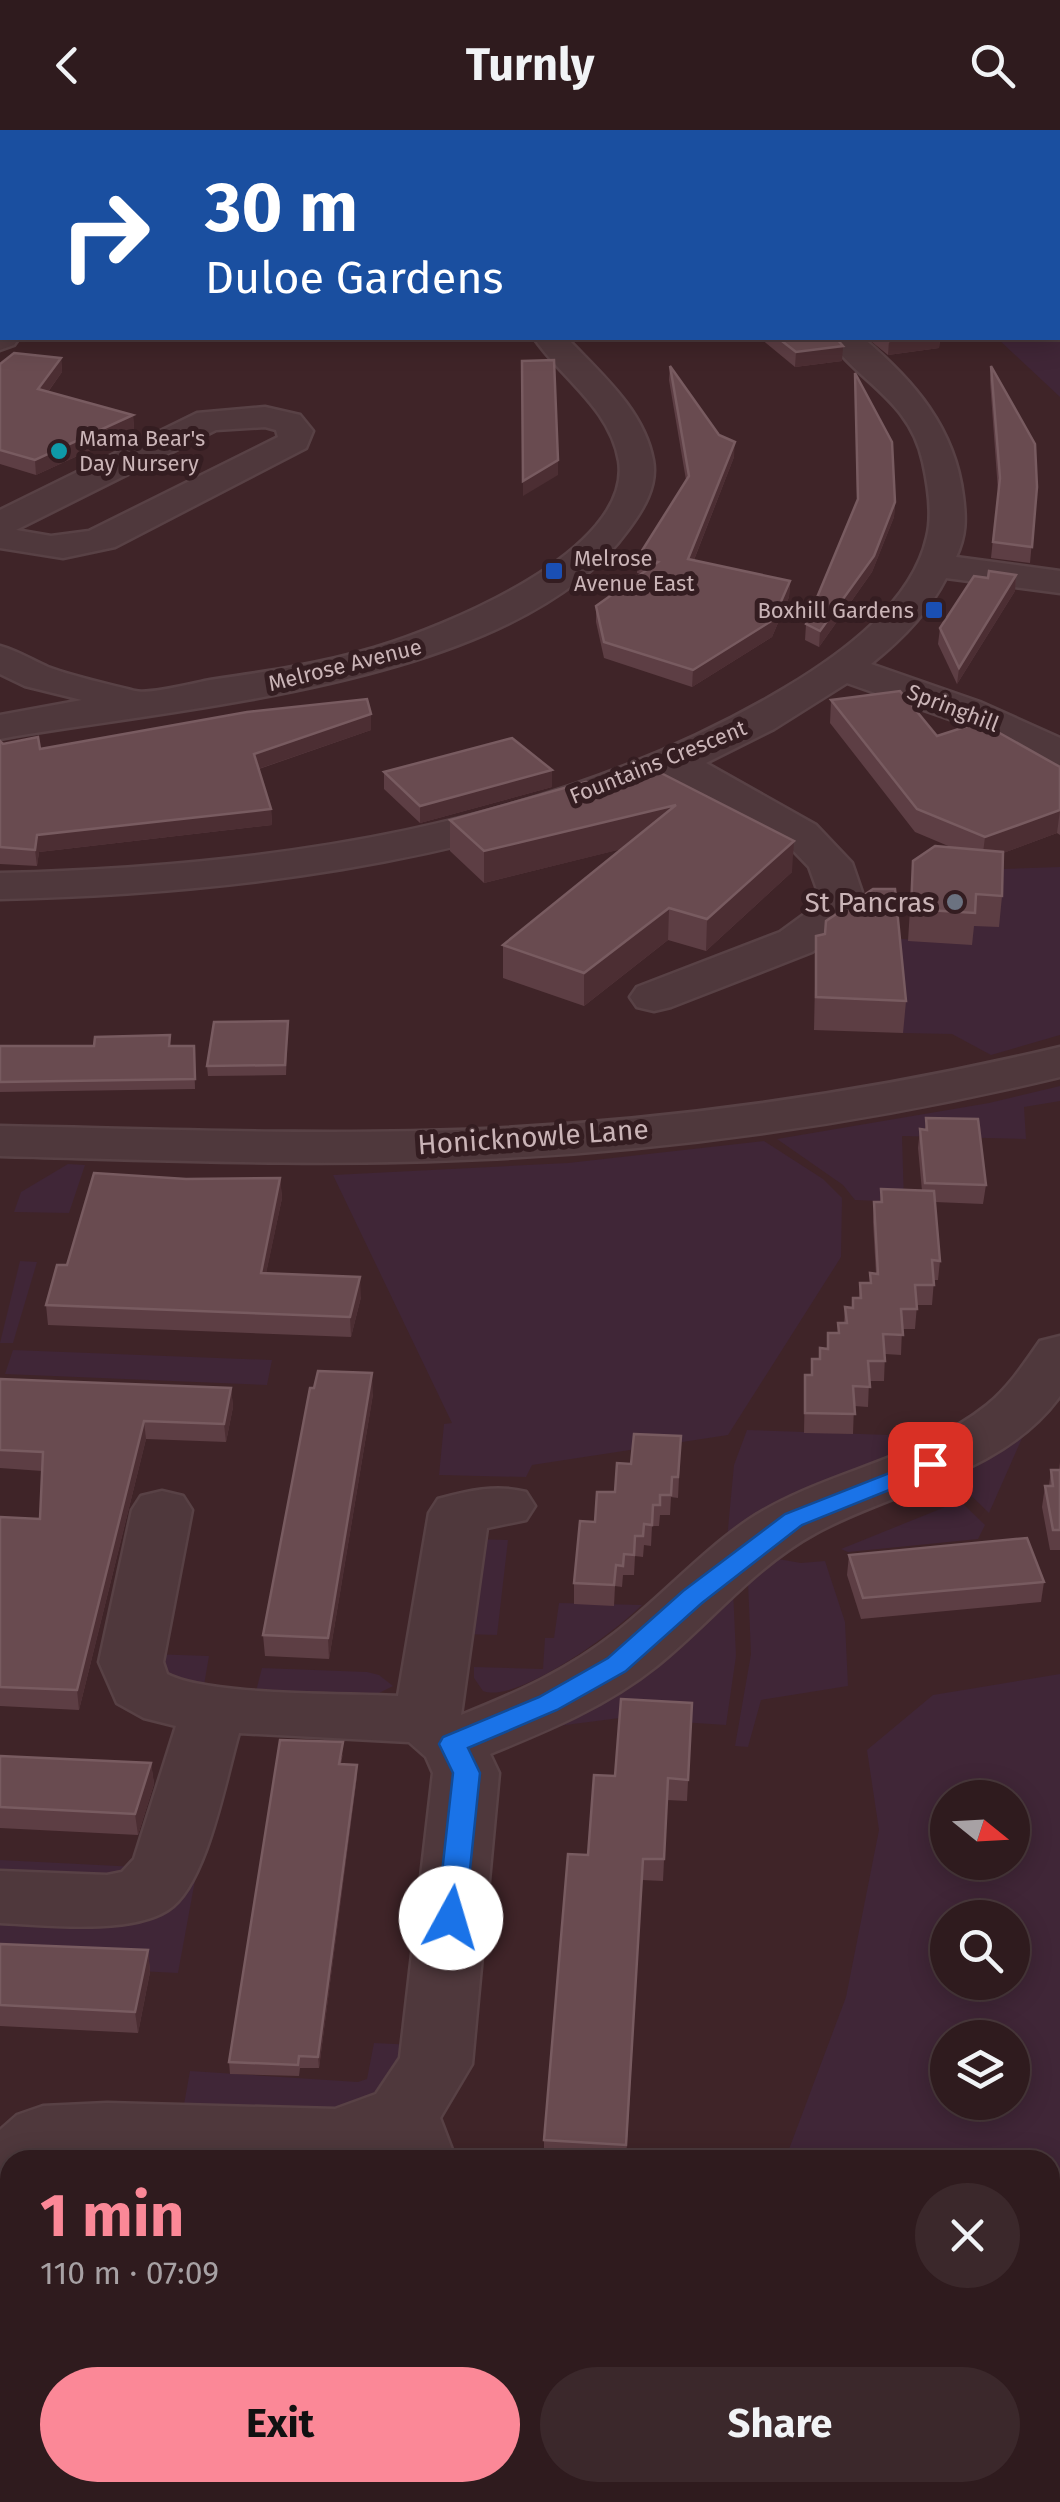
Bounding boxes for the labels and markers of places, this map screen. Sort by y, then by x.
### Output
place label: Mama Bear's Day Nursery [79,425,205,477]
marker: Mama Bear's Day Nursery [48,440,70,462]
place label: Melrose Avenue East [574,545,694,597]
marker: Melrose Avenue East [543,560,565,582]
place label: Boxhill Gardens [757,597,914,624]
marker: Boxhill Gardens [923,599,945,621]
place label: St Pancras [805,886,935,919]
marker: St Pancras [944,891,966,913]
pin [888,1422,973,1507]

